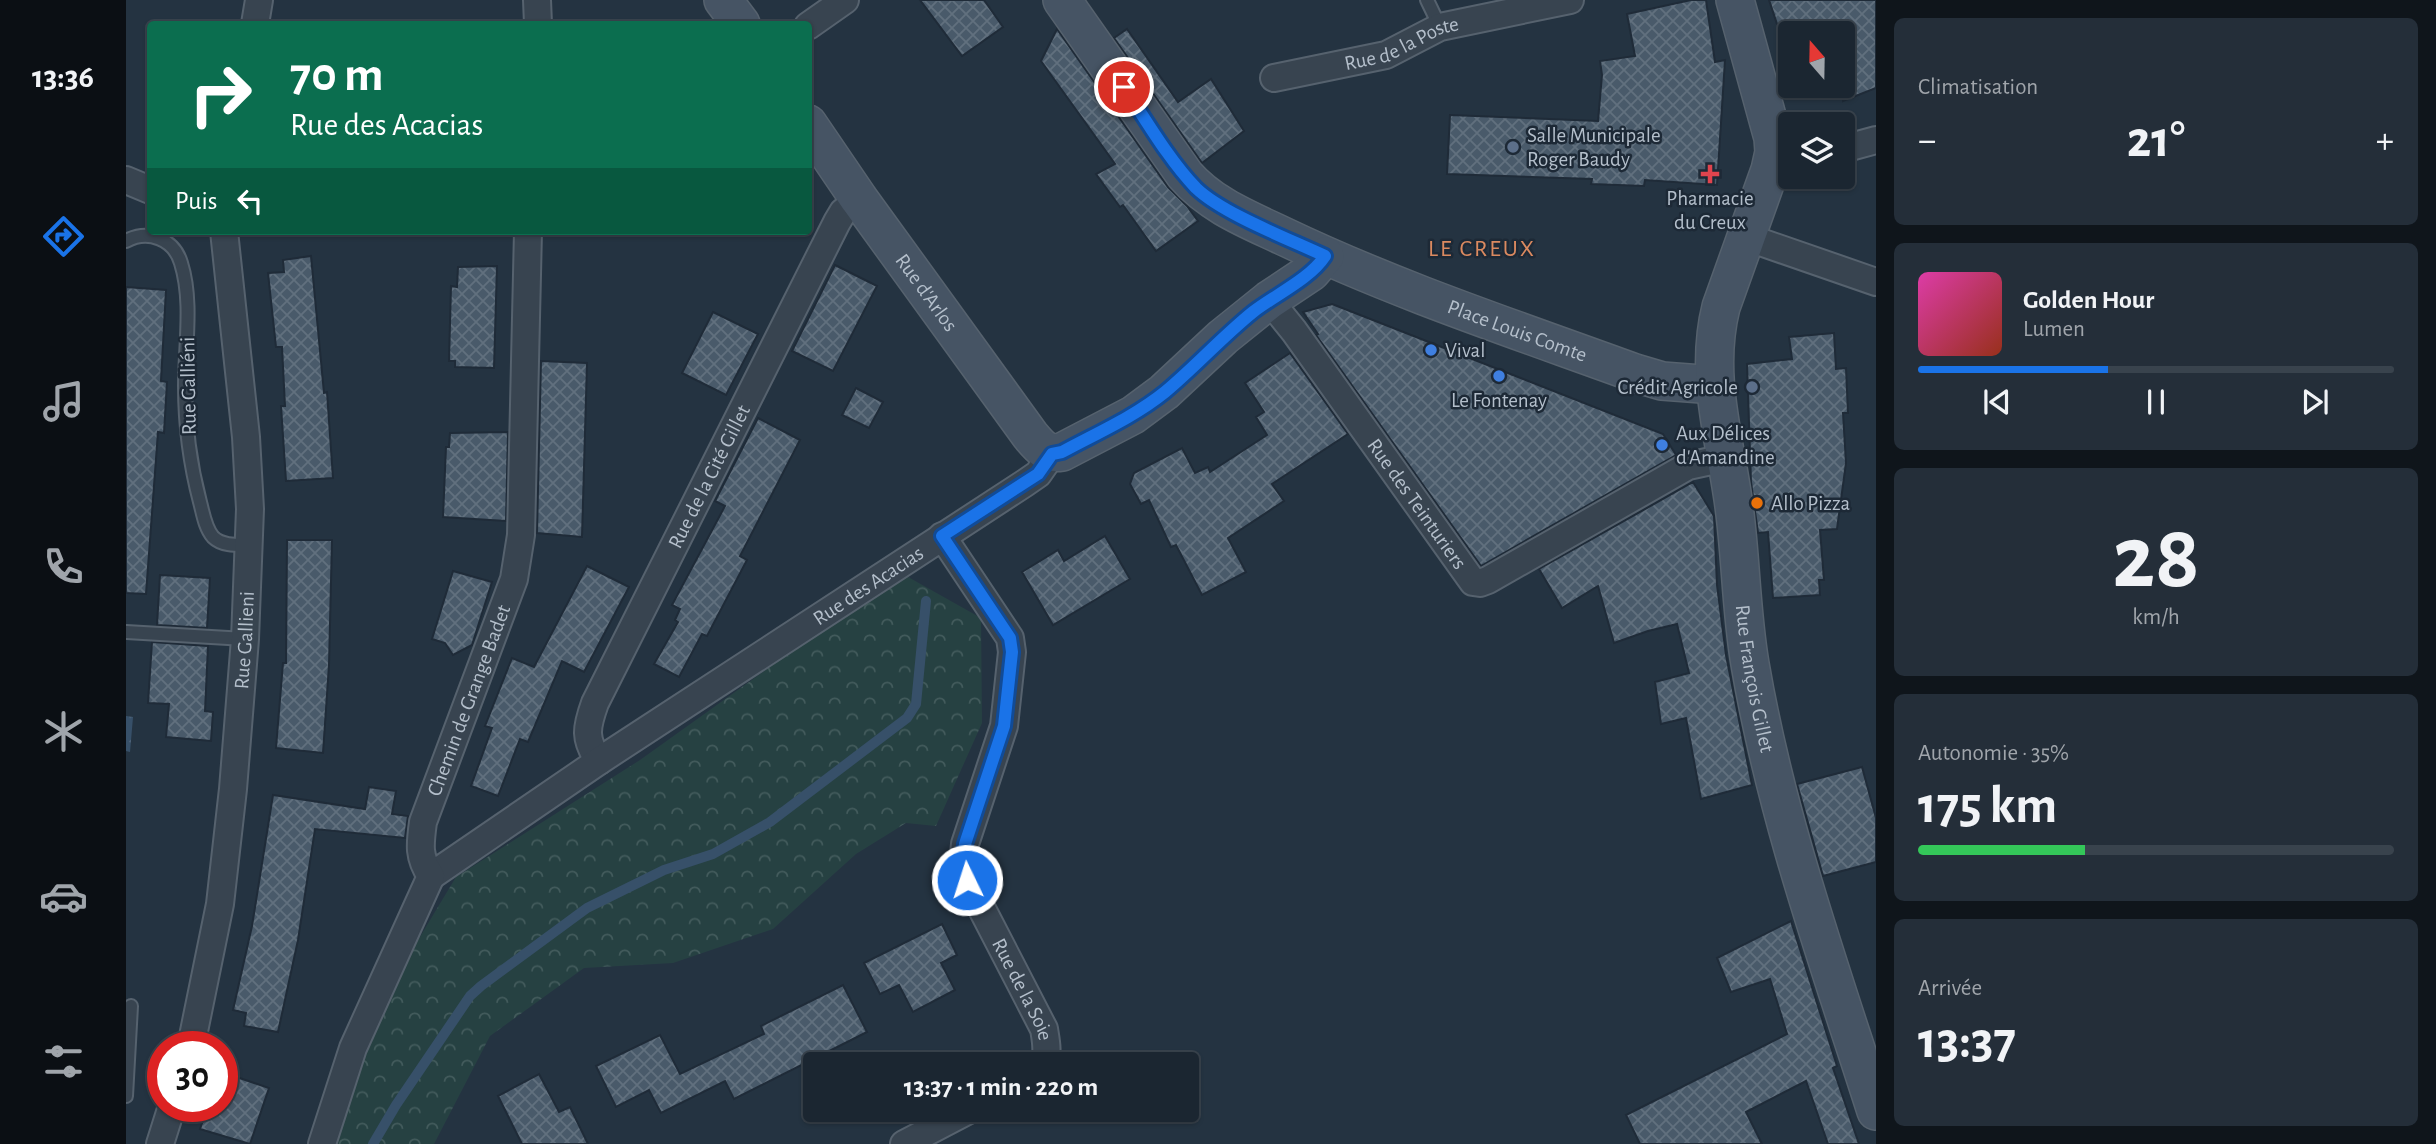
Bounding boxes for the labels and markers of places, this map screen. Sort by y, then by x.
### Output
pin [1094,57,1154,117]
place label: Salle Municipale Roger Baudy [1527,125,1661,170]
marker: Salle Municipale Roger Baudy [1505,139,1521,155]
marker: Pharmacie du Creux [1702,166,1718,182]
place label: Pharmacie du Creux [1666,188,1754,233]
place label: Vival [1445,340,1485,361]
marker: Vival [1423,342,1439,358]
marker: Le Fontenay [1491,368,1507,384]
place label: Crédit Agricole [1617,377,1738,398]
marker: Crédit Agricole [1744,379,1760,395]
place label: Le Fontenay [1451,390,1547,411]
place label: Aux Délices d'Amandine [1676,423,1775,468]
marker: Aux Délices d'Amandine [1654,437,1670,453]
place label: Allo Pizza [1771,493,1851,514]
marker: Allo Pizza [1749,495,1765,511]

